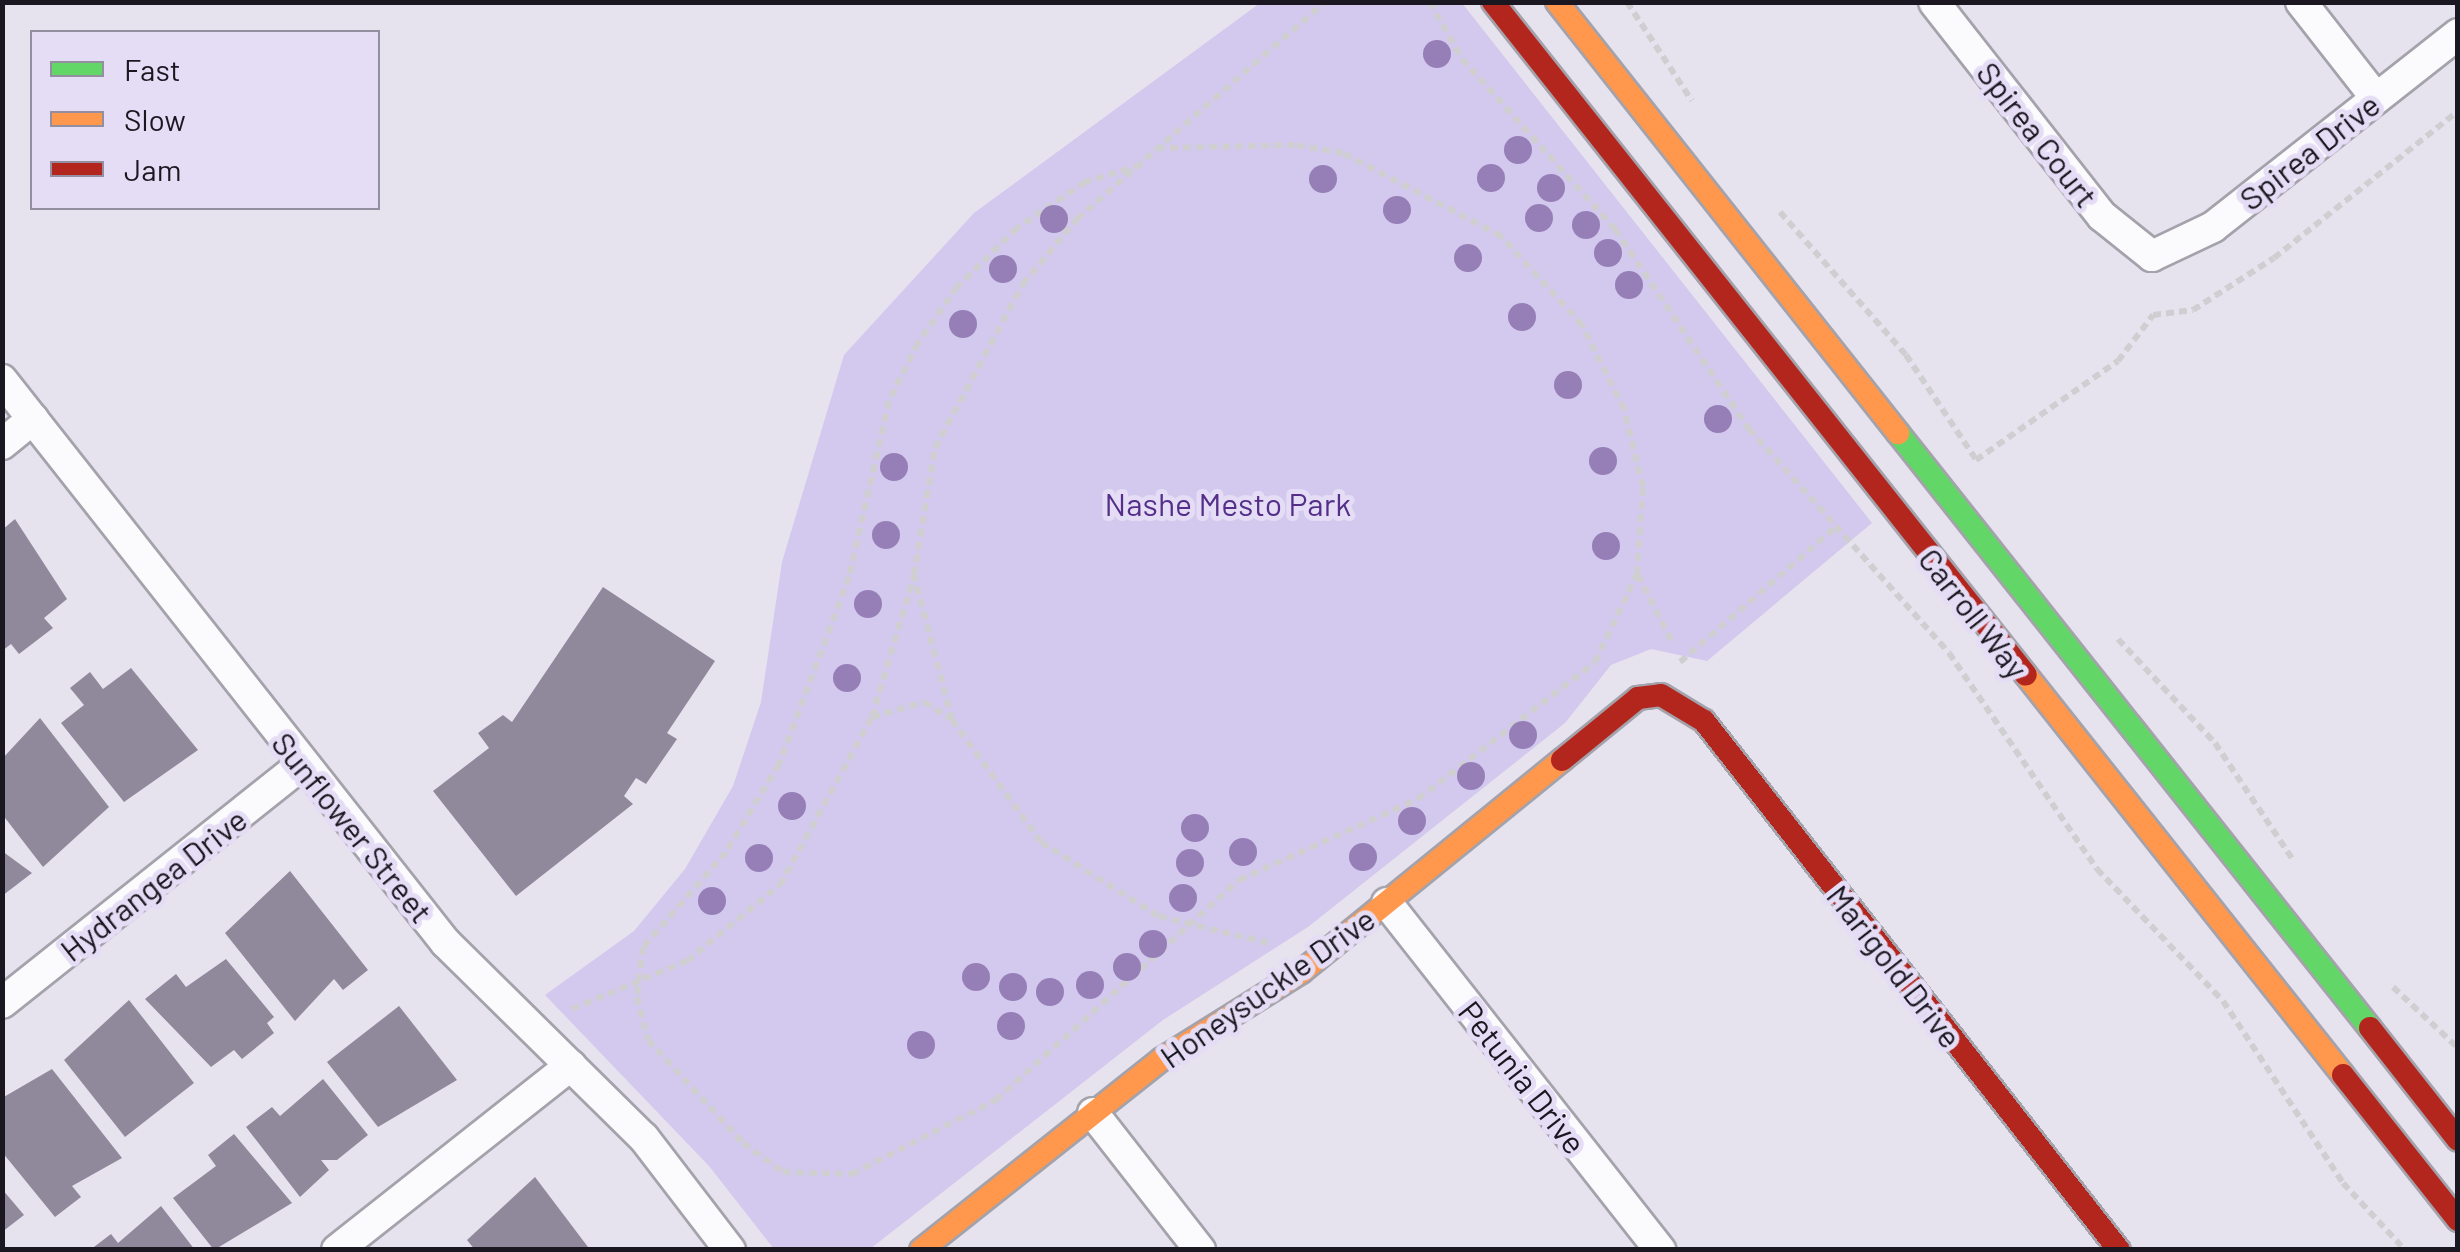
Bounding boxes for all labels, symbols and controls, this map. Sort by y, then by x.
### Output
legend [30,30,380,210]
text: Fast [124,51,181,87]
street label: Spirea Court [1969,54,2107,214]
street label: Spirea Drive [2231,84,2387,218]
text: Slow [124,101,186,137]
text: Jam [124,151,181,187]
park label: Nashe Mesto Park [1105,484,1351,522]
street label: Carroll Way [1911,540,2037,686]
street label: Sunflower Street [265,724,441,930]
street label: Hydrangea Drive [52,799,254,969]
street label: Marigold Drive [1819,877,1971,1055]
street label: Honeysuckle Drive [1152,899,1382,1075]
street label: Petunia Drive [1451,993,1595,1161]

